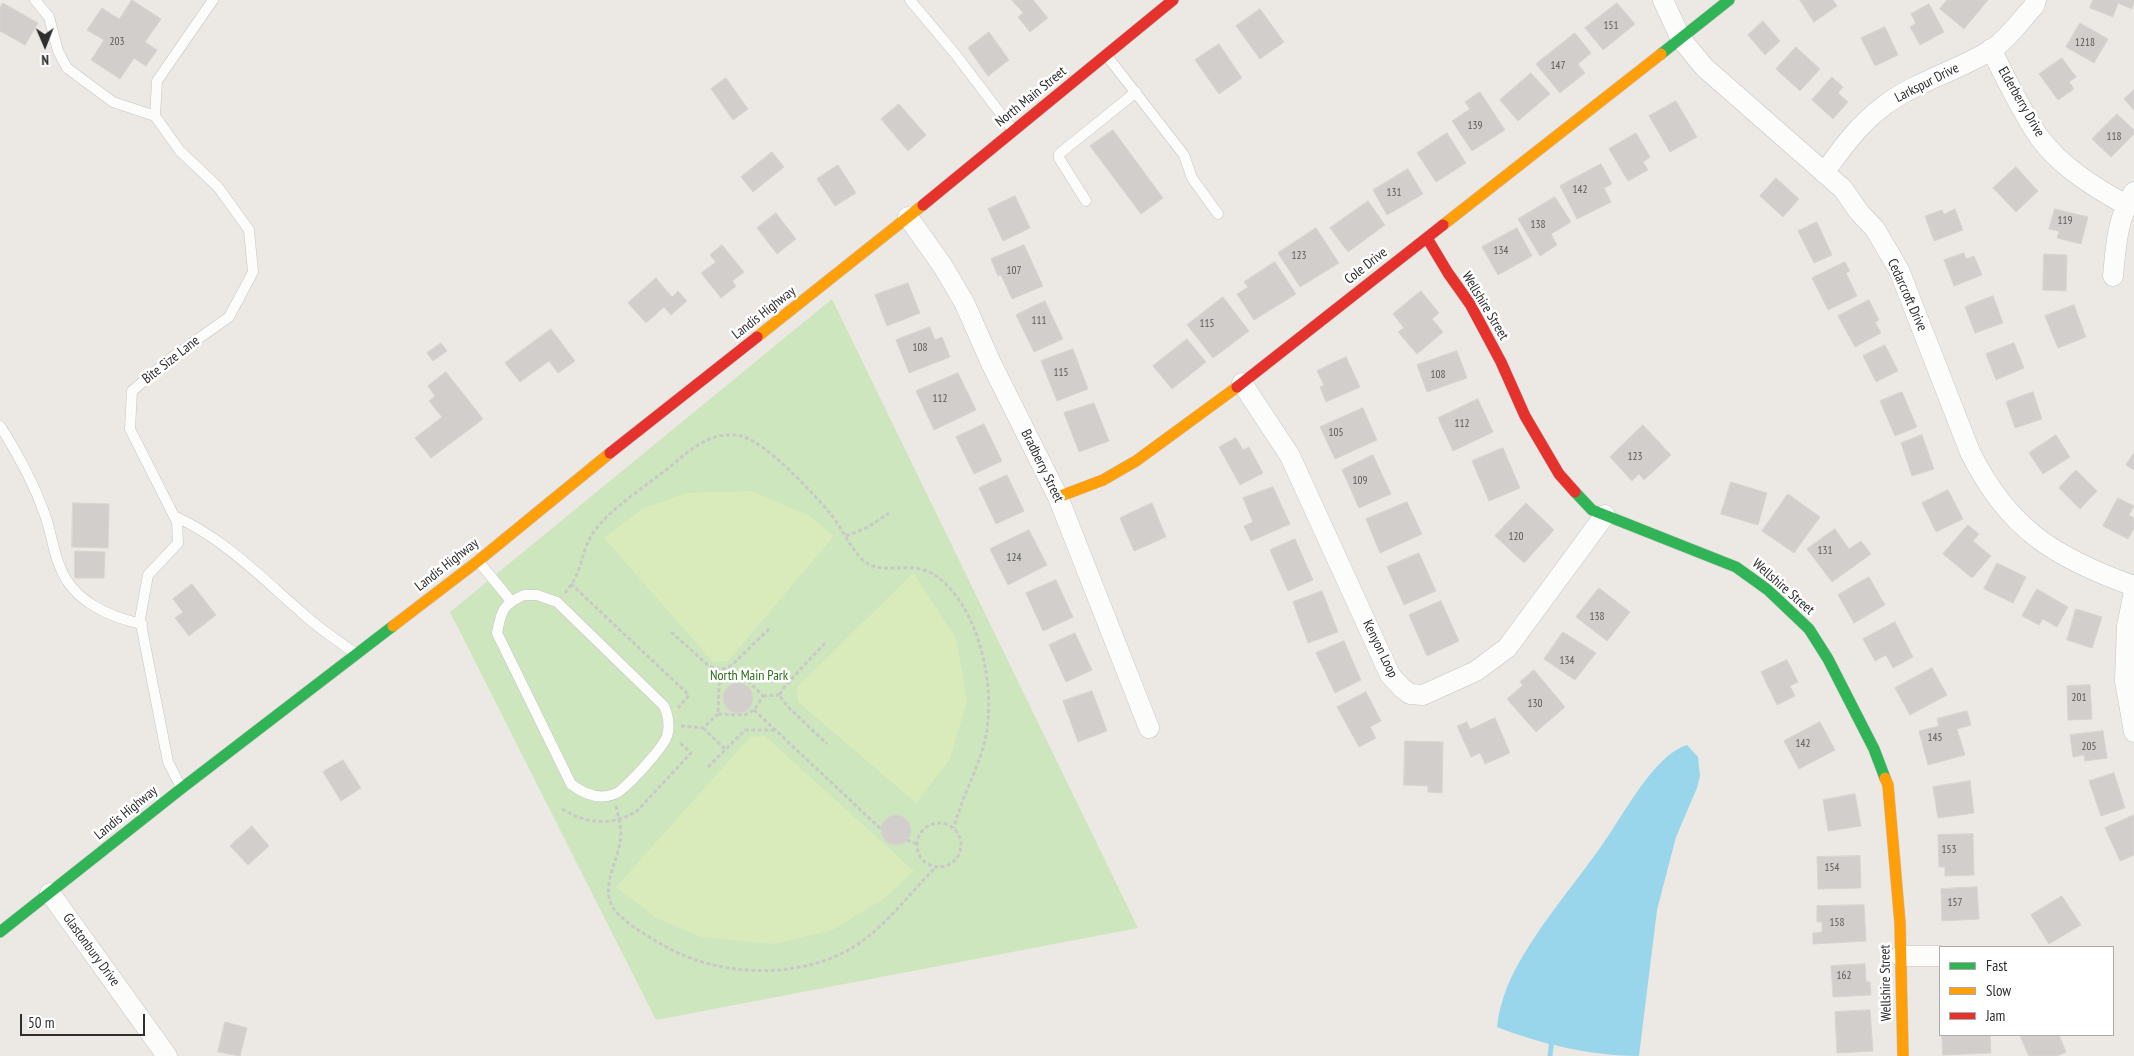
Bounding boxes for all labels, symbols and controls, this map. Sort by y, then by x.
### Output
house number: 151 [1604,19,1618,33]
north arrow [20,20,70,70]
house number: 203 [110,35,124,49]
house number: 1218 [2075,36,2095,50]
text: N [41,51,49,69]
house number: 147 [1551,59,1565,73]
street label: Larkspur Drive [1892,60,1962,106]
street label: North Main Street [992,63,1070,131]
street label: Elderberry Drive [1994,64,2048,140]
house number: 139 [1468,119,1482,133]
house number: 118 [2107,130,2121,144]
house number: 142 [1573,183,1587,197]
house number: 131 [1387,186,1401,200]
house number: 119 [2058,214,2072,228]
house number: 138 [1531,218,1545,232]
street label: Cole Drive [1341,244,1391,288]
house number: 134 [1494,244,1508,258]
house number: 123 [1292,249,1306,263]
street label: Cedarcroft Drive [1884,256,1930,334]
house number: 107 [1007,264,1021,278]
street label: Wellshire Street [1458,269,1512,343]
street label: Landis Highway [729,283,799,343]
house number: 111 [1032,314,1046,328]
house number: 115 [1200,317,1214,331]
street label: Bite Size Lane [139,332,203,388]
house number: 108 [913,341,927,355]
house number: 115 [1054,366,1068,380]
house number: 108 [1431,368,1445,382]
house number: 112 [933,392,947,406]
house number: 112 [1455,417,1469,431]
house number: 105 [1329,426,1343,440]
street label: Bradberry Street [1017,427,1067,505]
house number: 123 [1628,450,1642,464]
house number: 109 [1353,474,1367,488]
house number: 120 [1509,530,1523,544]
street label: Landis Highway [412,535,482,595]
house number: 131 [1818,544,1832,558]
house number: 124 [1007,551,1021,565]
street label: Wellshire Street [1749,555,1817,619]
house number: 138 [1590,610,1604,624]
street label: Kenyon Loop [1359,617,1401,681]
house number: 134 [1560,654,1574,668]
park label: North Main Park [710,668,788,684]
house number: 201 [2072,691,2086,705]
house number: 130 [1528,697,1542,711]
house number: 145 [1928,731,1942,745]
house number: 142 [1796,737,1810,751]
house number: 205 [2082,740,2096,754]
street label: Landis Highway [91,783,161,843]
house number: 153 [1942,843,1956,857]
house number: 154 [1825,861,1839,875]
house number: 157 [1948,896,1962,910]
street label: Glastonbury Drive [59,910,123,990]
house number: 158 [1830,916,1844,930]
street label: Wellshire Street [1877,945,1895,1021]
legend [1939,946,2114,1036]
text: Fast [1986,956,2007,975]
house number: 162 [1837,969,1851,983]
text: Slow [1986,981,2011,1000]
scale bar [22,1004,148,1036]
text: Jam [1986,1006,2005,1025]
text: 50 m [28,1013,54,1032]

